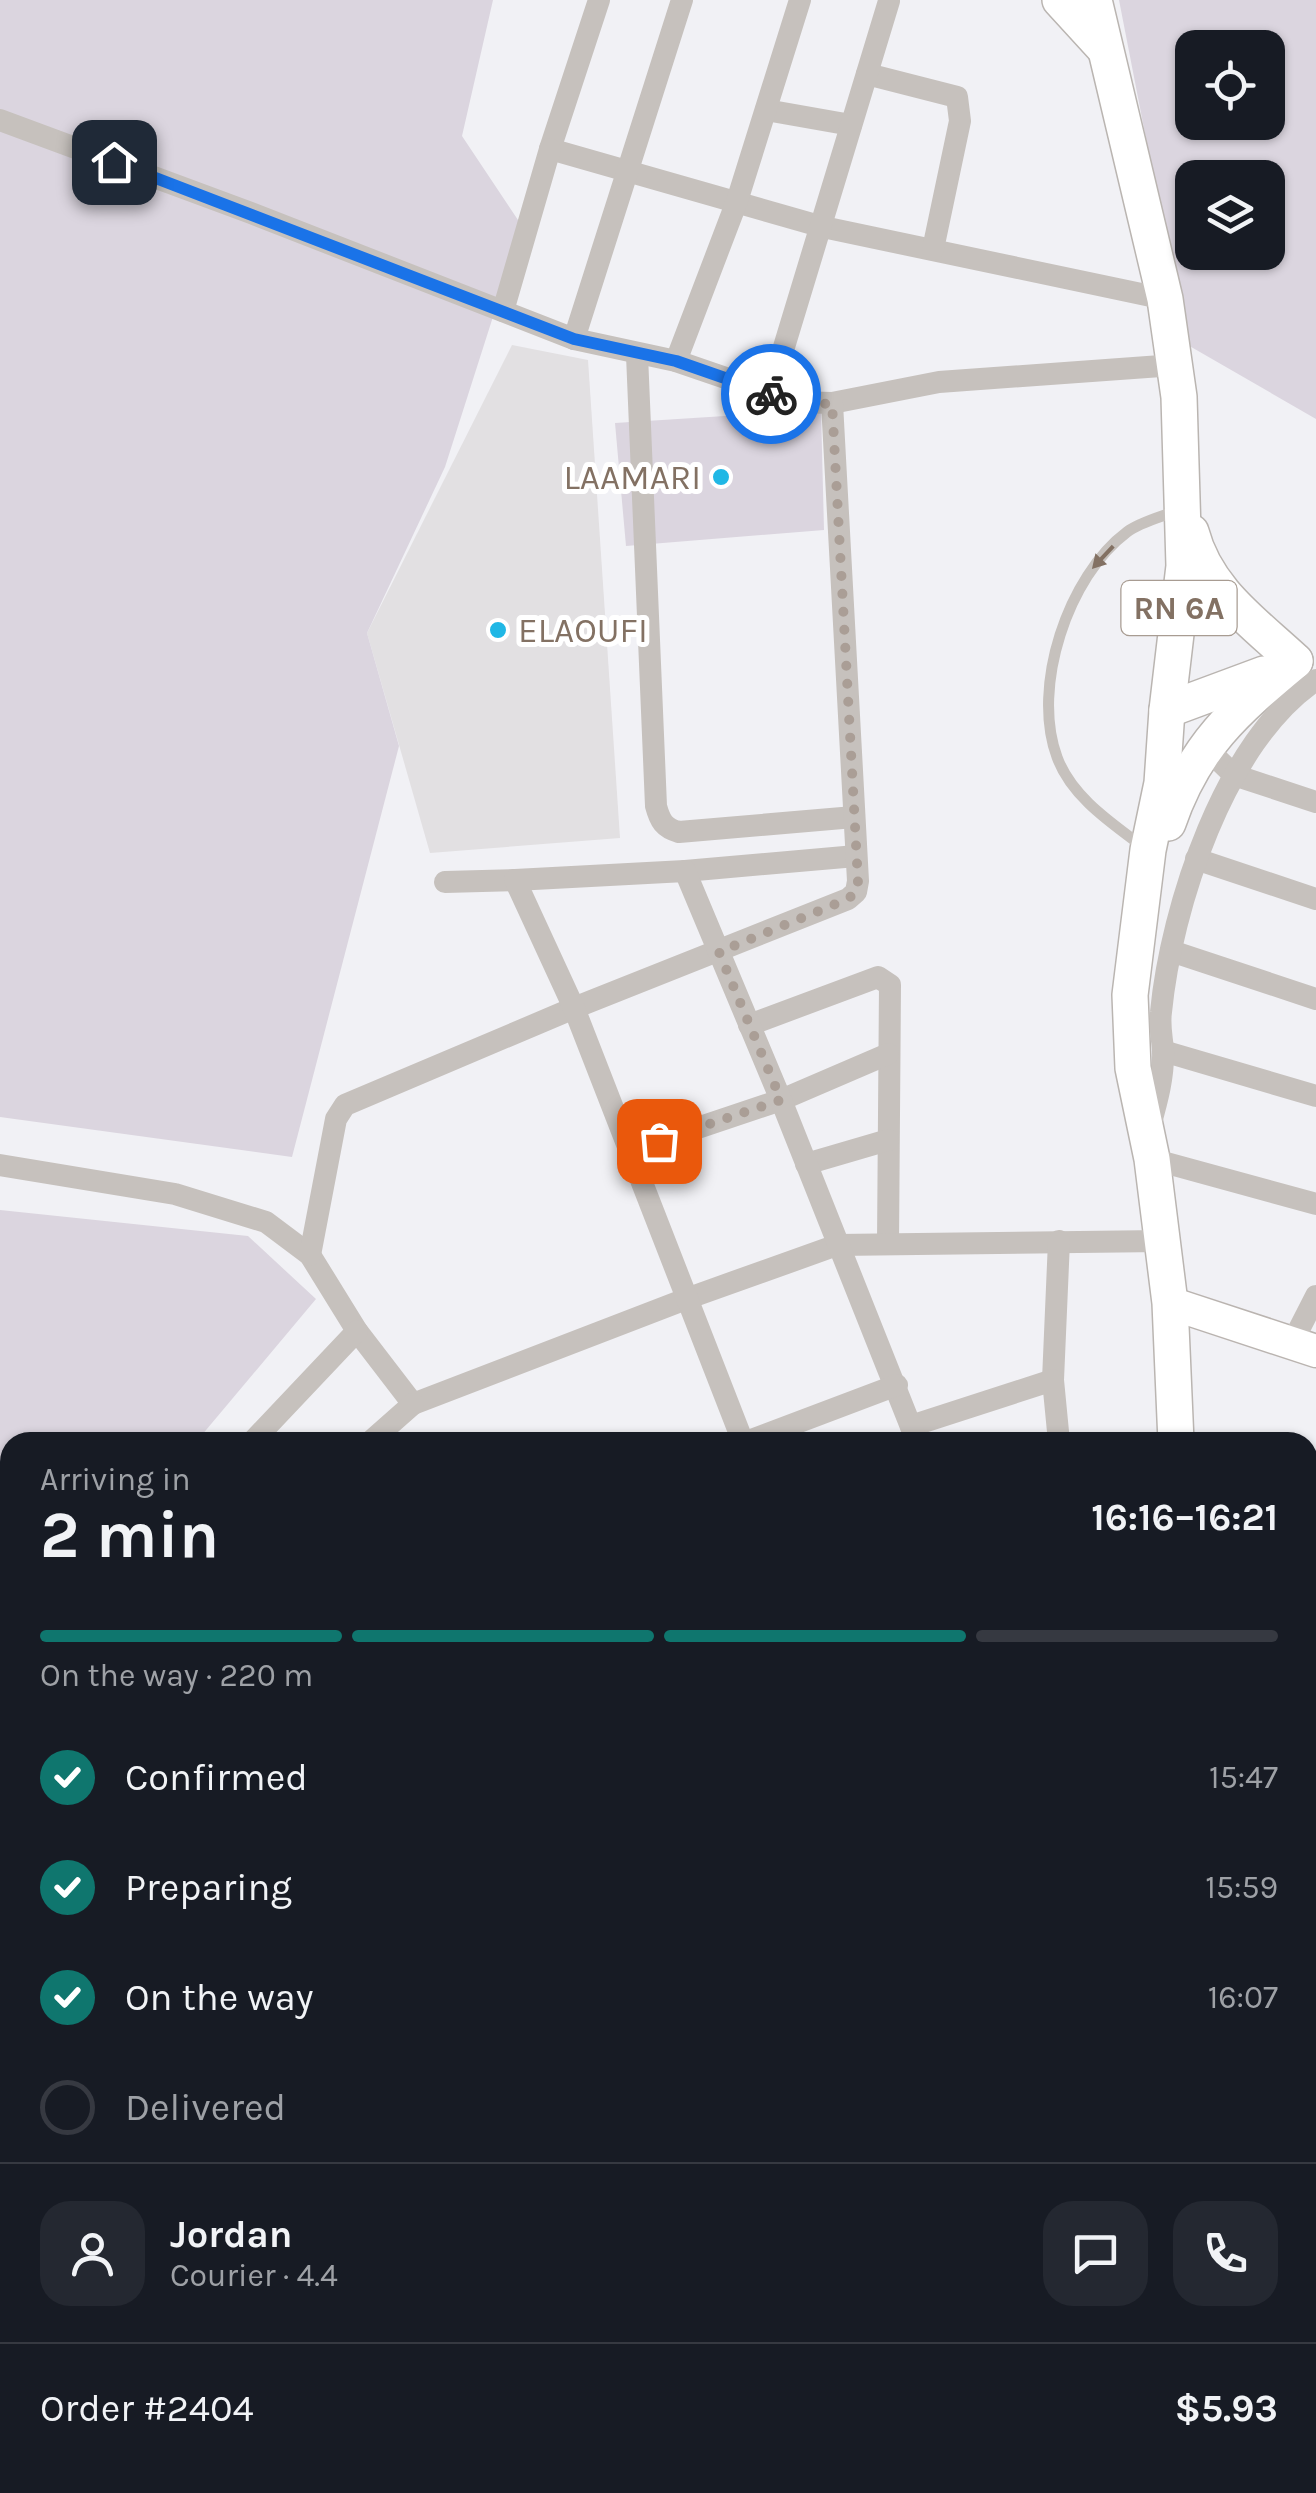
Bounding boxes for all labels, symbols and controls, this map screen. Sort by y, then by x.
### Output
map controls [1175,30,1285,270]
button: locate [1175,30,1285,140]
pin [72,120,157,205]
icon: home [87,135,142,190]
button: layers [1175,160,1285,270]
courier [721,344,821,444]
icon: bike [744,367,799,422]
place label: LAAMARI [563,457,701,498]
marker: LAAMARI [710,466,732,488]
one-way arrow [1092,544,1115,568]
road number: RN 6A [1122,581,1236,635]
place label: ELAOUFI [518,610,648,651]
marker: ELAOUFI [487,619,509,641]
pin [617,1099,702,1184]
icon: bag [632,1114,687,1169]
text: Arriving in [40,1461,191,1498]
text: 16:16–16:21 [1091,1495,1278,1540]
text: 2 min [40,1497,219,1573]
text: On the way · 220 m [40,1657,313,1694]
icon: check [40,1750,95,1805]
text: Confirmed [125,1755,308,1800]
text: 15:47 [1209,1759,1278,1796]
icon: check [40,1860,95,1915]
text: Preparing [125,1865,292,1910]
text: 15:59 [1205,1869,1278,1906]
icon: check [40,1970,95,2025]
text: On the way [125,1975,313,2020]
text: 16:07 [1208,1979,1278,2016]
text: Delivered [125,2085,286,2130]
button: person [40,2201,145,2306]
button: chat [1043,2201,1148,2306]
button: phone [1173,2201,1278,2306]
text: Jordan [170,2212,293,2257]
text: Courier · 4.4 [170,2257,338,2294]
text: Order #2404 [40,2386,254,2431]
text: $5.93 [1175,2386,1278,2431]

